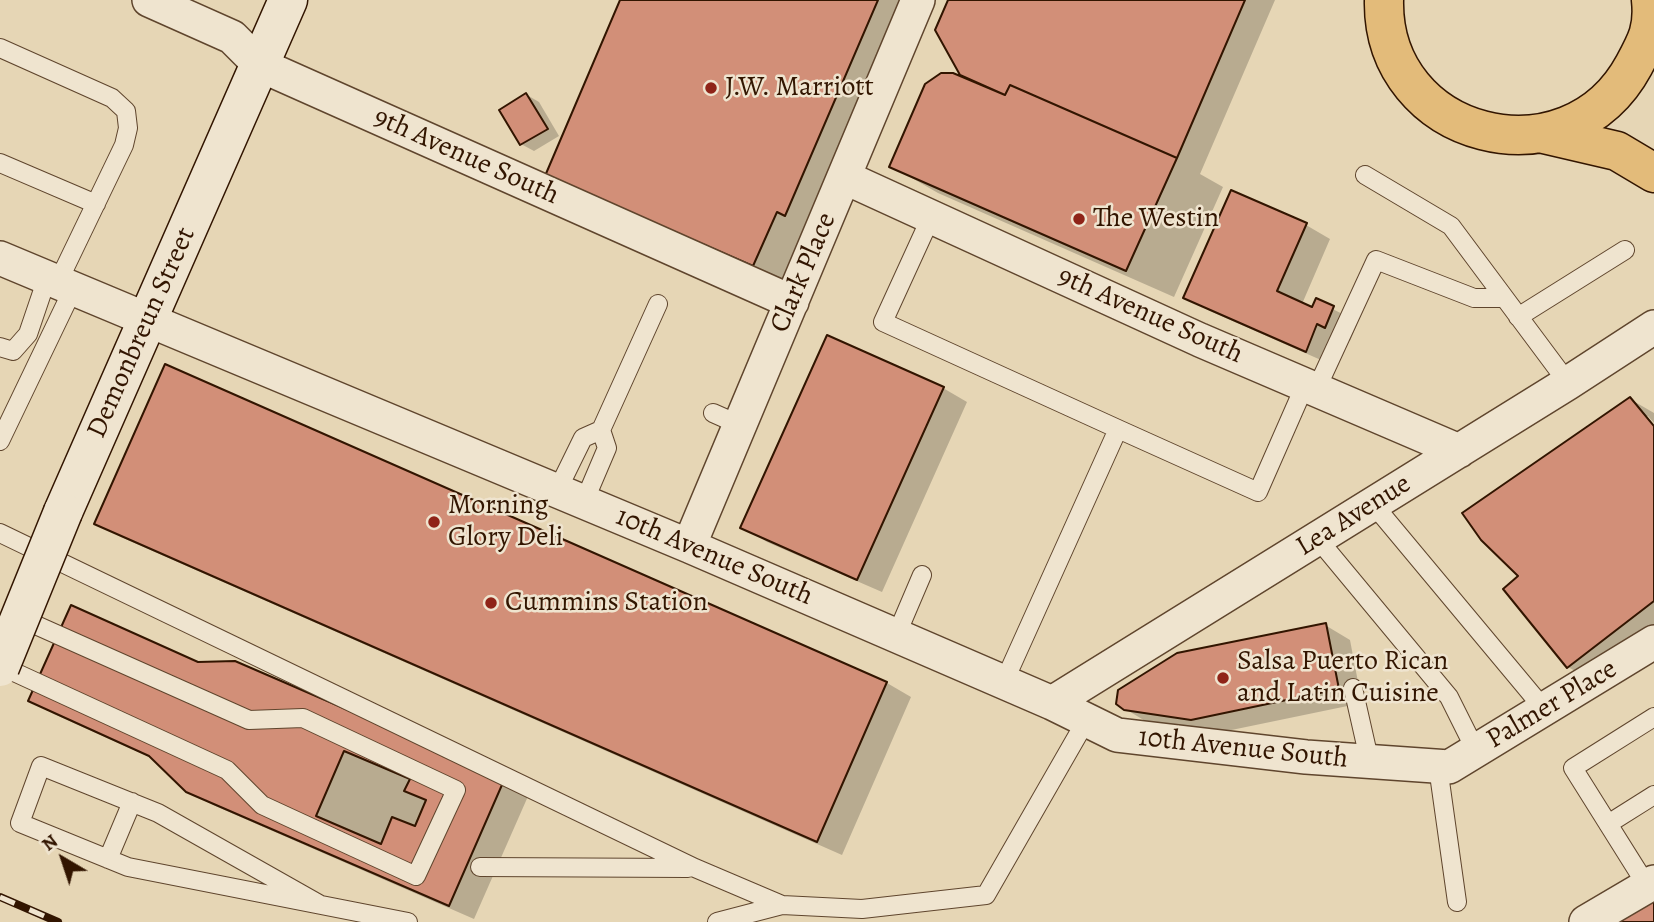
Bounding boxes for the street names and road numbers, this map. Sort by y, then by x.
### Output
street label: 9th Avenue South [368,101,564,213]
street label: Clark Place [764,208,844,338]
street label: Demonbreun Street [81,223,203,443]
street label: 9th Avenue South [1052,260,1248,372]
street label: Lea Avenue [1291,468,1417,564]
street label: 10th Avenue South [610,500,818,614]
street label: Palmer Place [1481,653,1623,757]
street label: 10th Avenue South [1136,721,1350,777]

